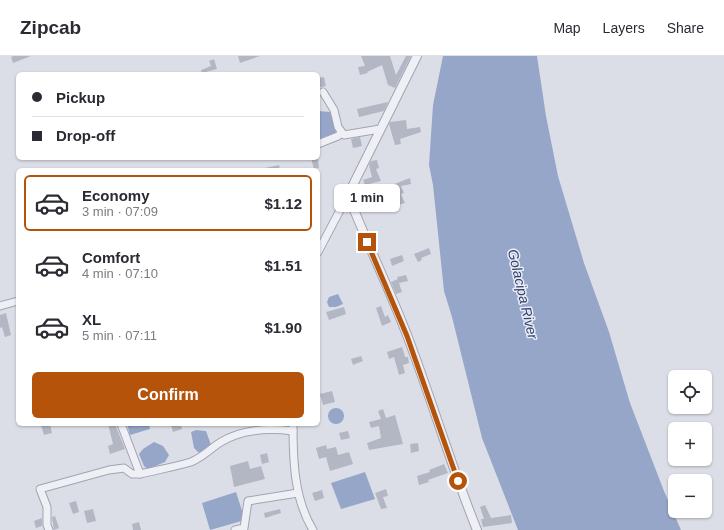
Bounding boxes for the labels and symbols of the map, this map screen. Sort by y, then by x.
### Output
callout: 1 min [334,184,400,212]
route end [358,233,376,251]
water label: Golacipa River [505,247,541,342]
route start [449,472,467,490]

